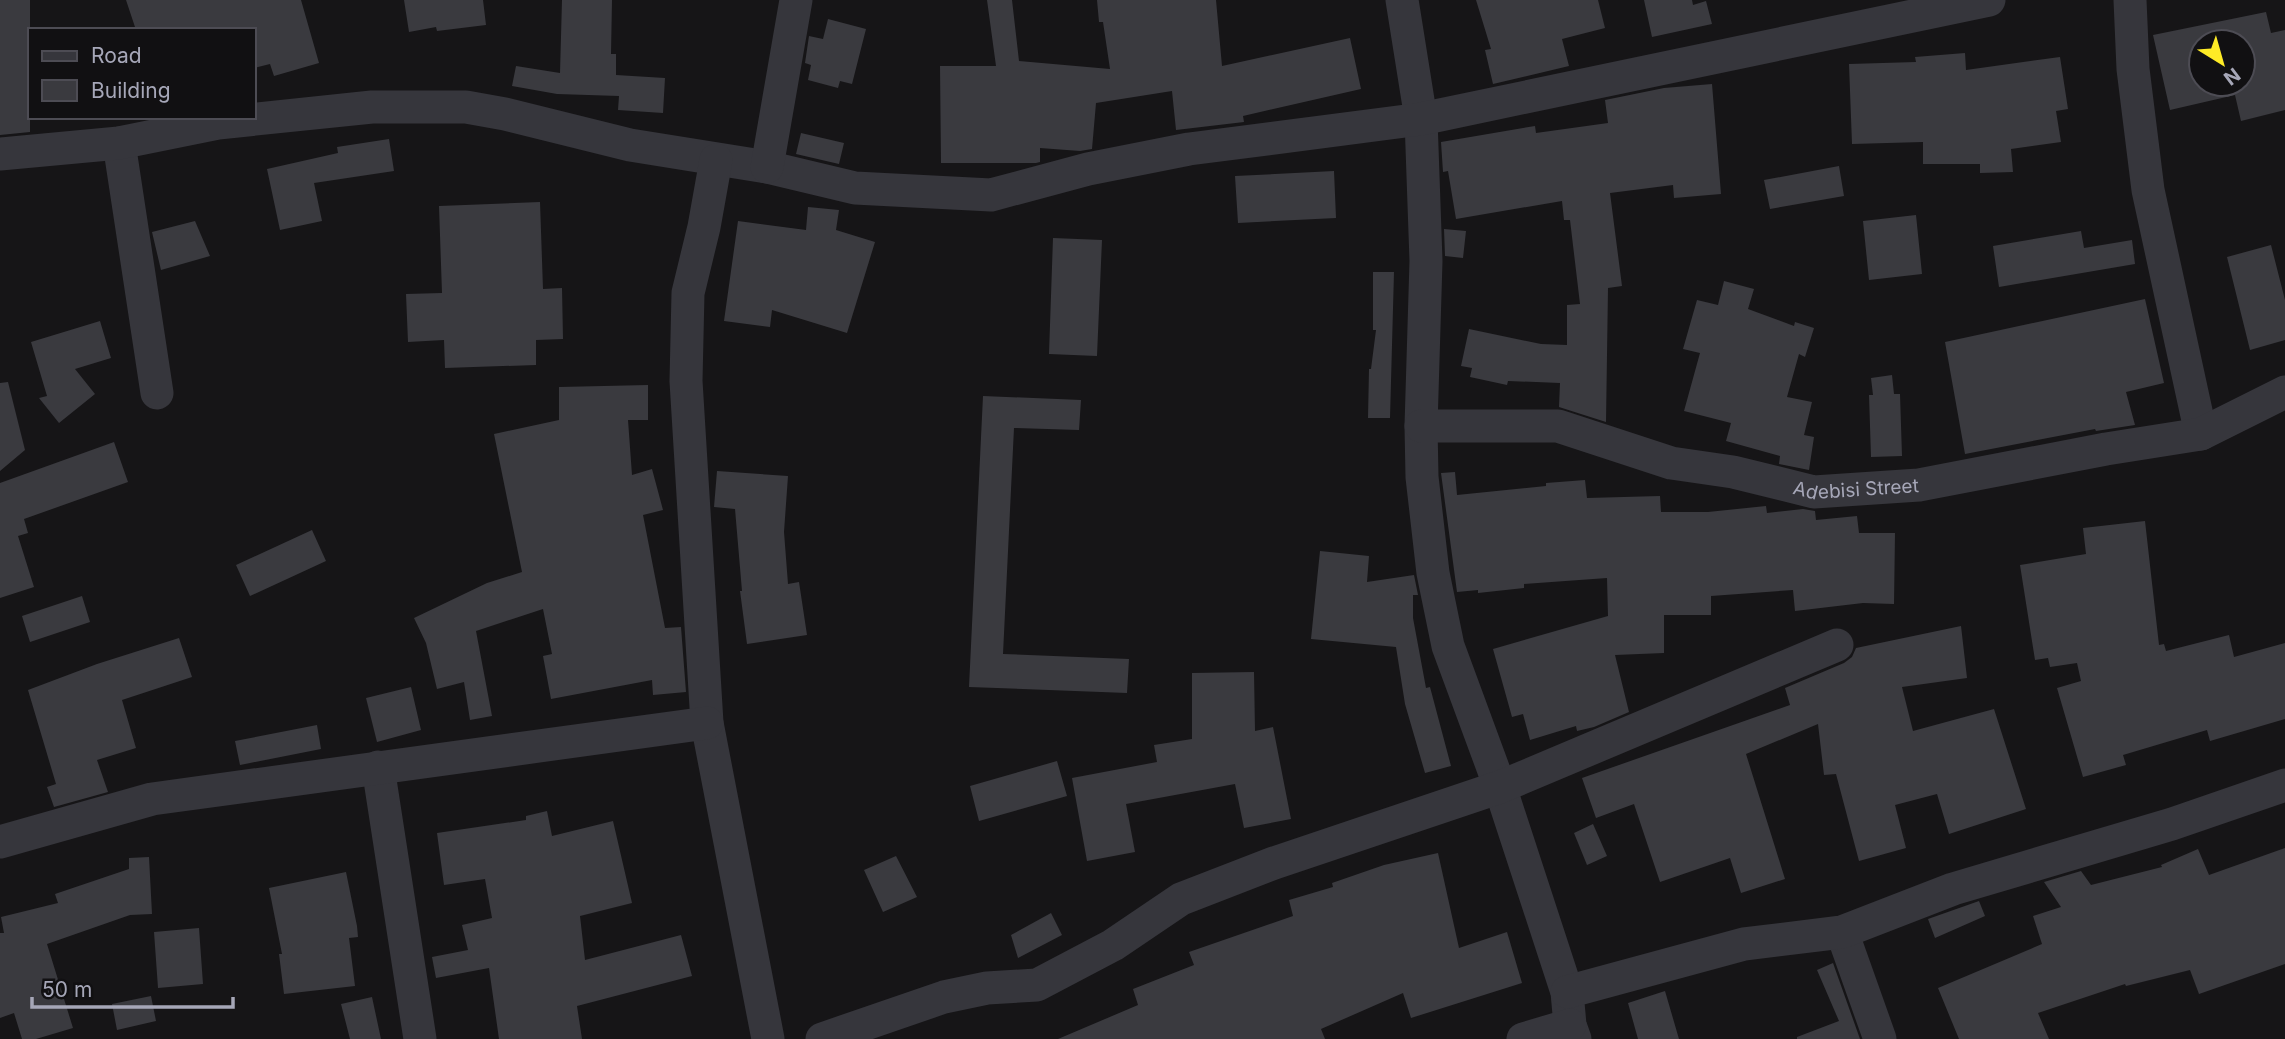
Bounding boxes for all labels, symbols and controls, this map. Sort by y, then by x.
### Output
legend [28,28,256,119]
north arrow [2187,28,2257,98]
text: Road [91,43,142,68]
text: N [2219,63,2245,90]
text: Building [91,78,171,103]
street label: Adebisi Street [1791,474,1919,504]
scale bar [32,965,233,1009]
text: 50 m [42,977,92,1002]

